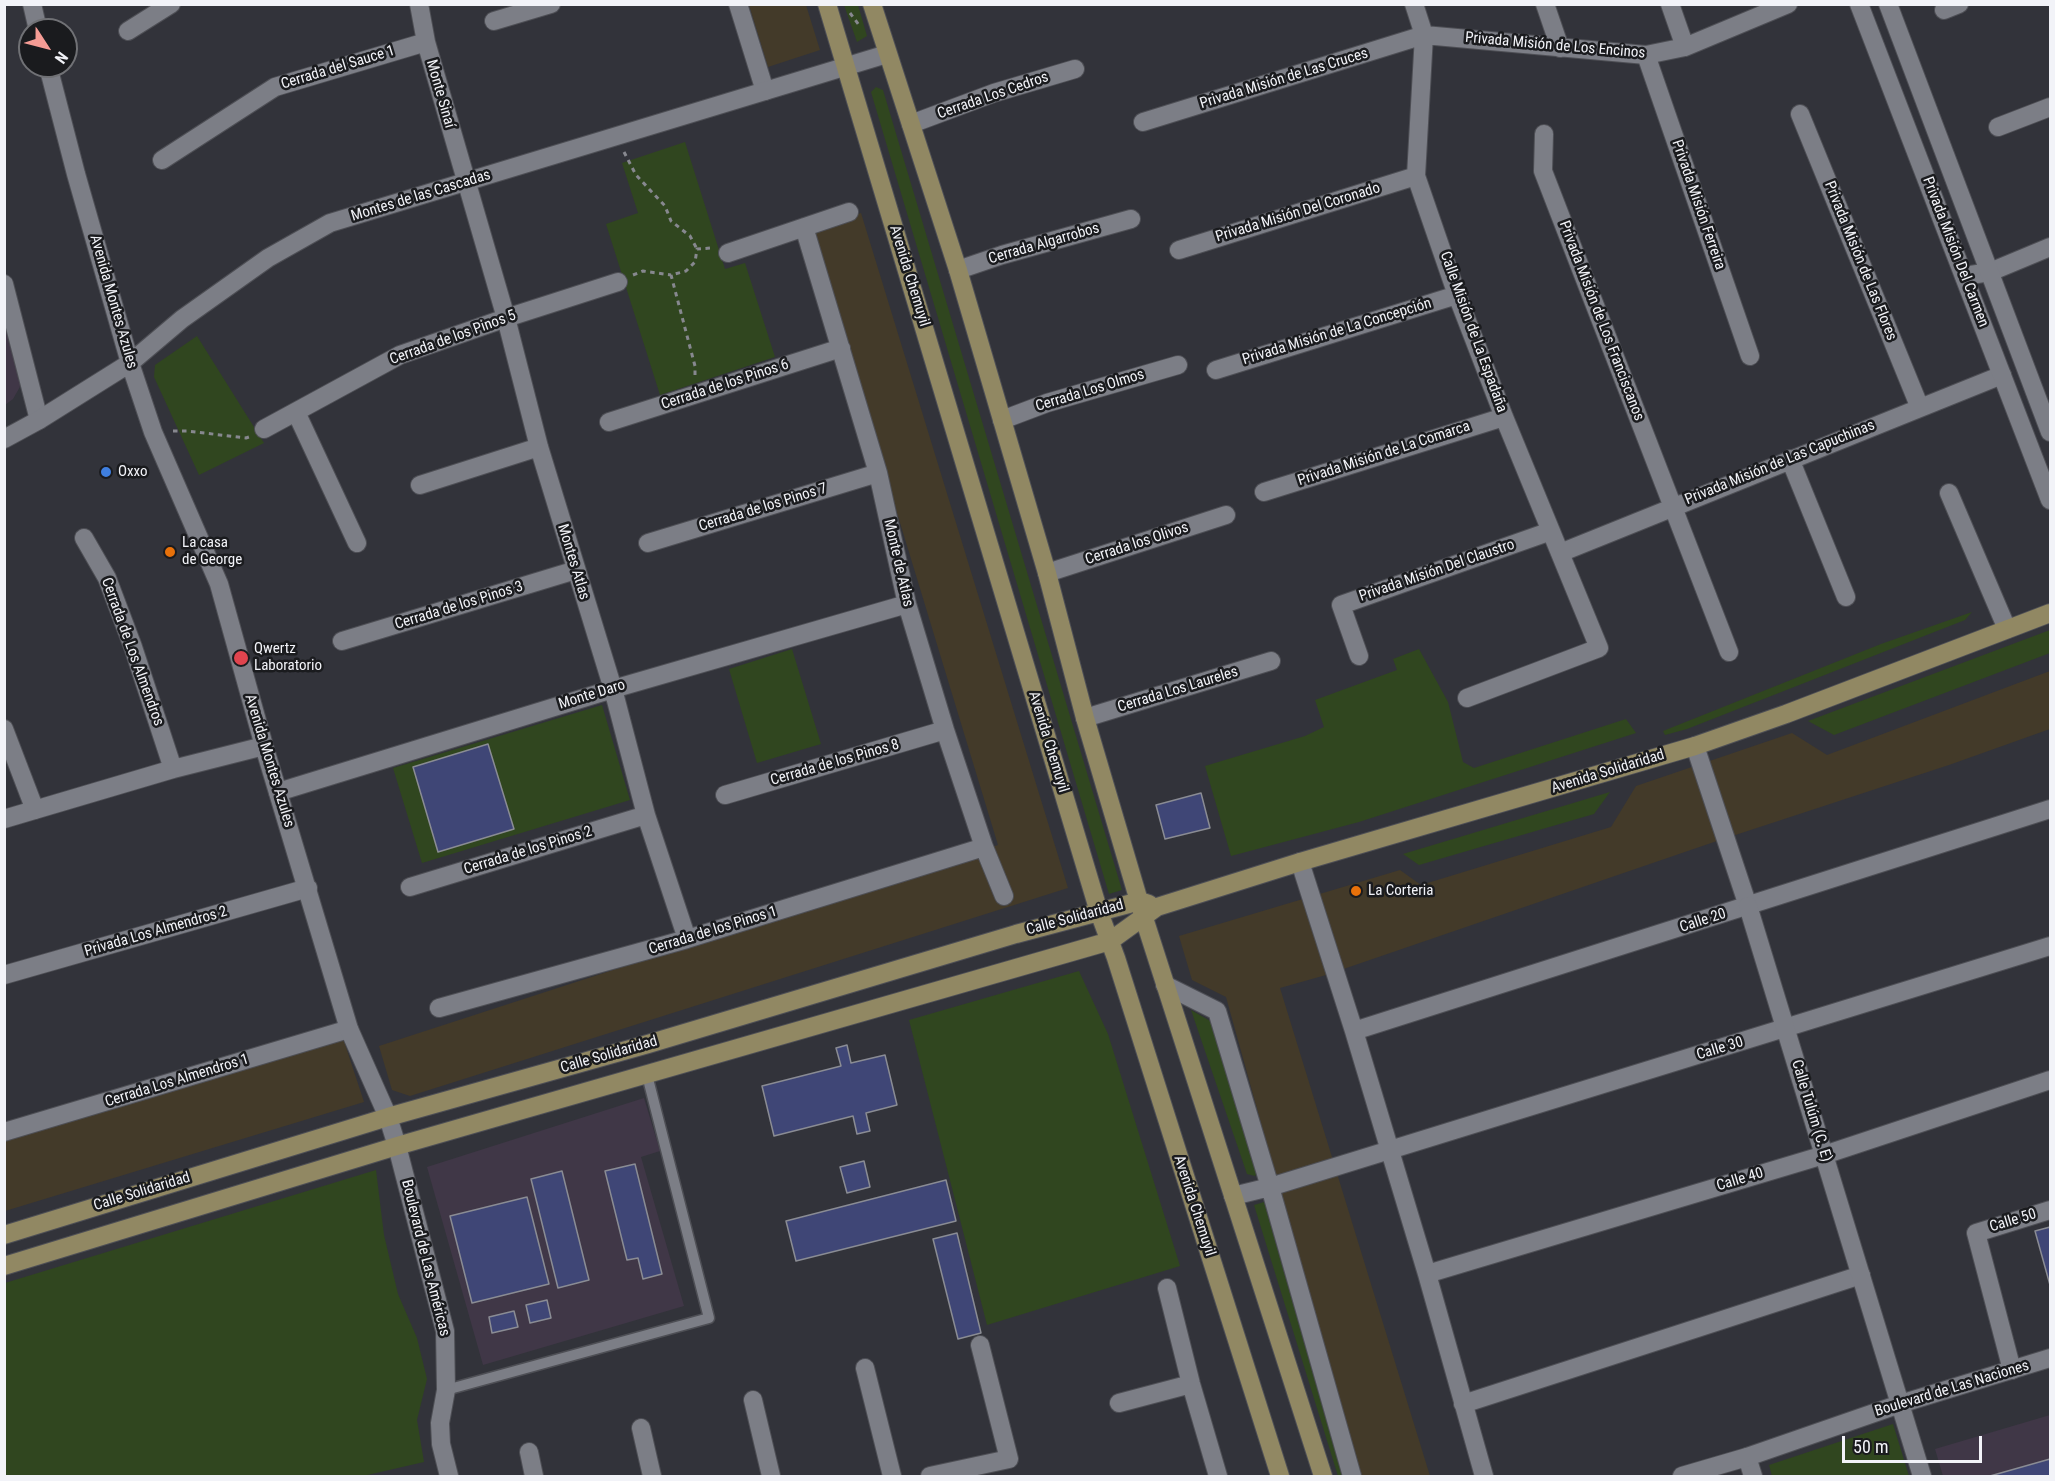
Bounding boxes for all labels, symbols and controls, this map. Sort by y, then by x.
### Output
north arrow [18,18,78,78]
street label: Privada Misión de Los Encinos [1464,29,1646,63]
street label: Cerrada del Sauce 1 [279,42,397,94]
street label: Privada Misión de Las Cruces [1198,45,1370,113]
text: N [51,48,72,67]
street label: Monte Sinaí [422,58,458,130]
street label: Cerrada Los Cedros [935,69,1051,123]
street label: Privada Misión Ferreira [1667,138,1729,272]
street label: Montes de las Cascadas [349,166,493,226]
street label: Privada Misión Del Carmen [1918,174,1992,330]
street label: Privada Misión Del Coronado [1214,179,1382,247]
street label: Privada Misión de Las Flores [1820,179,1900,343]
street label: Privada Misión de Los Franciscanos [1554,218,1648,424]
street label: Cerrada Algarrobos [986,220,1102,268]
street label: Avenida Chemuyil [885,223,933,329]
street label: Avenida Montes Azules [85,233,141,371]
street label: Calle Misión de La Espadaña [1435,249,1511,415]
street label: Privada Misión de La Concepción [1240,295,1434,369]
street label: Cerrada de los Pinos 5 [387,307,519,369]
street label: Cerrada de los Pinos 6 [659,356,791,414]
street label: Cerrada Los Olmos [1033,366,1147,416]
street label: Privada Misión de Las Capuchinas [1683,417,1877,509]
street label: Privada Misión de La Comarca [1296,418,1472,490]
place label: Oxxo [118,463,148,481]
marker: Oxxo [99,465,113,479]
street label: Cerrada de los Pinos 7 [697,480,829,536]
street label: Monte de Atlas [879,517,917,609]
street label: Cerrada los Olivos [1083,519,1191,569]
street label: Montes Atlas [553,522,593,602]
place label: La casa de George [182,534,242,569]
street label: Privada Misión Del Claustro [1357,536,1517,606]
marker: La casa de George [163,545,177,559]
street label: Cerrada de Los Almendros [97,575,167,729]
street label: Cerrada de los Pinos 3 [393,578,525,634]
place label: Qwertz Laboratorio [254,640,322,675]
marker: Qwertz Laboratorio [232,649,250,667]
street label: Cerrada Los Laureles [1116,663,1240,717]
street label: Monte Daro [557,676,627,714]
street label: Avenida Chemuyil [1024,689,1072,795]
street label: Avenida Montes Azules [240,692,298,830]
street label: Cerrada de los Pinos 8 [769,736,901,790]
street label: Avenida Solidaridad [1549,746,1667,798]
street label: Cerrada de los Pinos 2 [462,823,594,879]
place label: La Corteria [1368,882,1433,900]
marker: La Corteria [1349,884,1363,898]
street label: Calle Solidaridad [1024,896,1126,940]
street label: Privada Los Almendros 2 [83,903,229,961]
street label: Cerrada de los Pinos 1 [647,903,779,959]
street label: Calle 20 [1677,905,1729,937]
street label: Calle Solidaridad [558,1033,660,1077]
street label: Calle 30 [1694,1033,1746,1065]
street label: Cerrada Los Almendros 1 [103,1051,251,1111]
street label: Calle Tulúm (C. E) [1787,1058,1835,1164]
street label: Avenida Chemuyil [1169,1153,1219,1259]
street label: Calle 40 [1714,1164,1766,1196]
street label: Calle Solidaridad [92,1169,192,1215]
street label: Boulevard de Las Américas [397,1178,453,1338]
street label: Calle 50 [1987,1205,2039,1237]
street label: Boulevard de Las Naciones [1873,1357,2031,1421]
scale bar [1845,1424,1984,1462]
text: 50 m [1853,1436,1888,1457]

